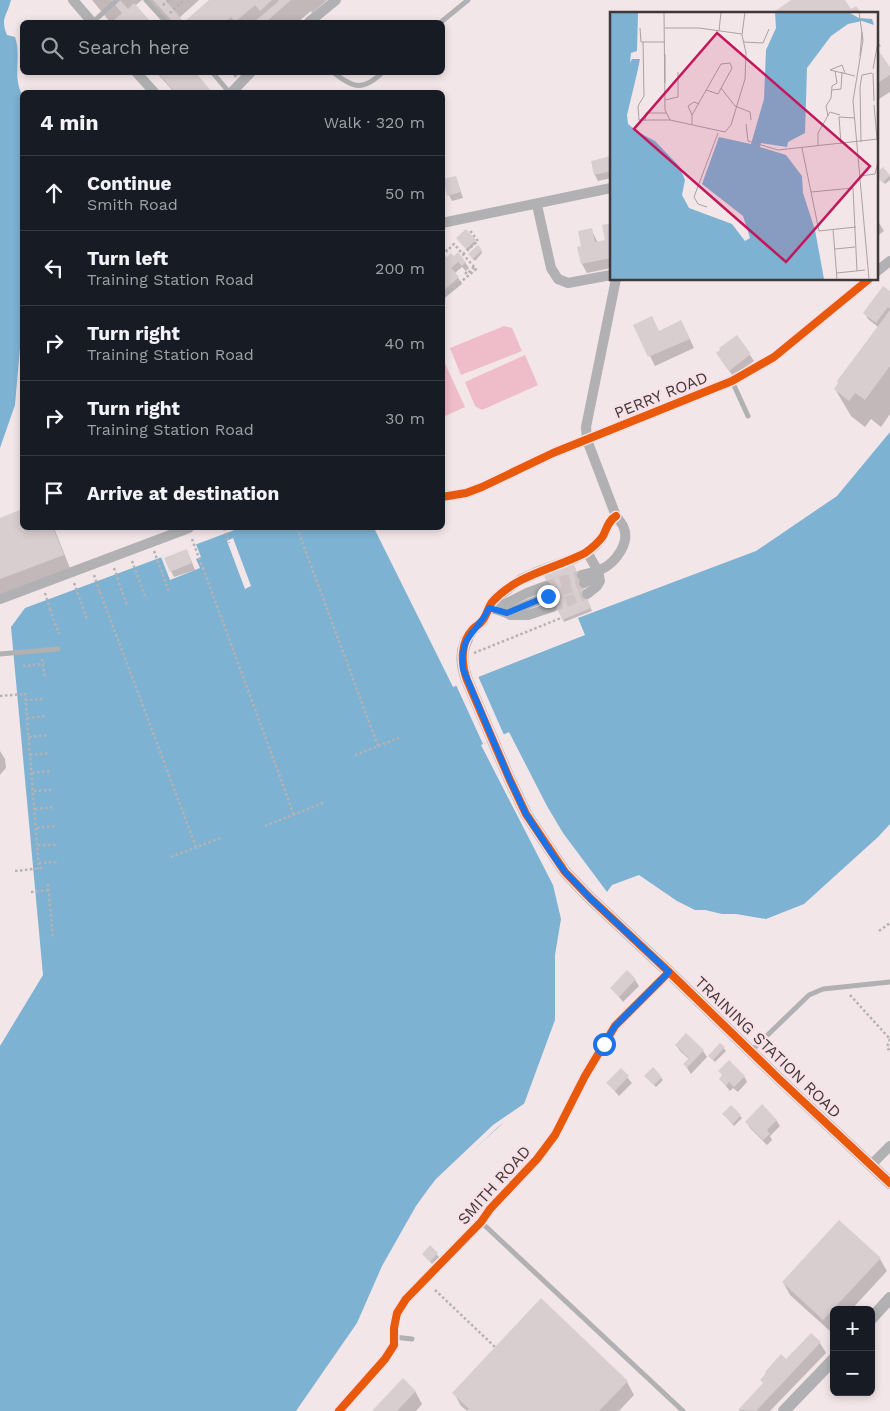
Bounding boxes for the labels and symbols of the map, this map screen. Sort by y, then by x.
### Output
inset map [610,12,878,280]
street label: PERRY ROAD [612,368,710,422]
route end [537,585,560,608]
street label: TRAINING STATION ROAD [691,972,845,1122]
route start [593,1033,616,1056]
street label: SMITH ROAD [454,1142,534,1228]

